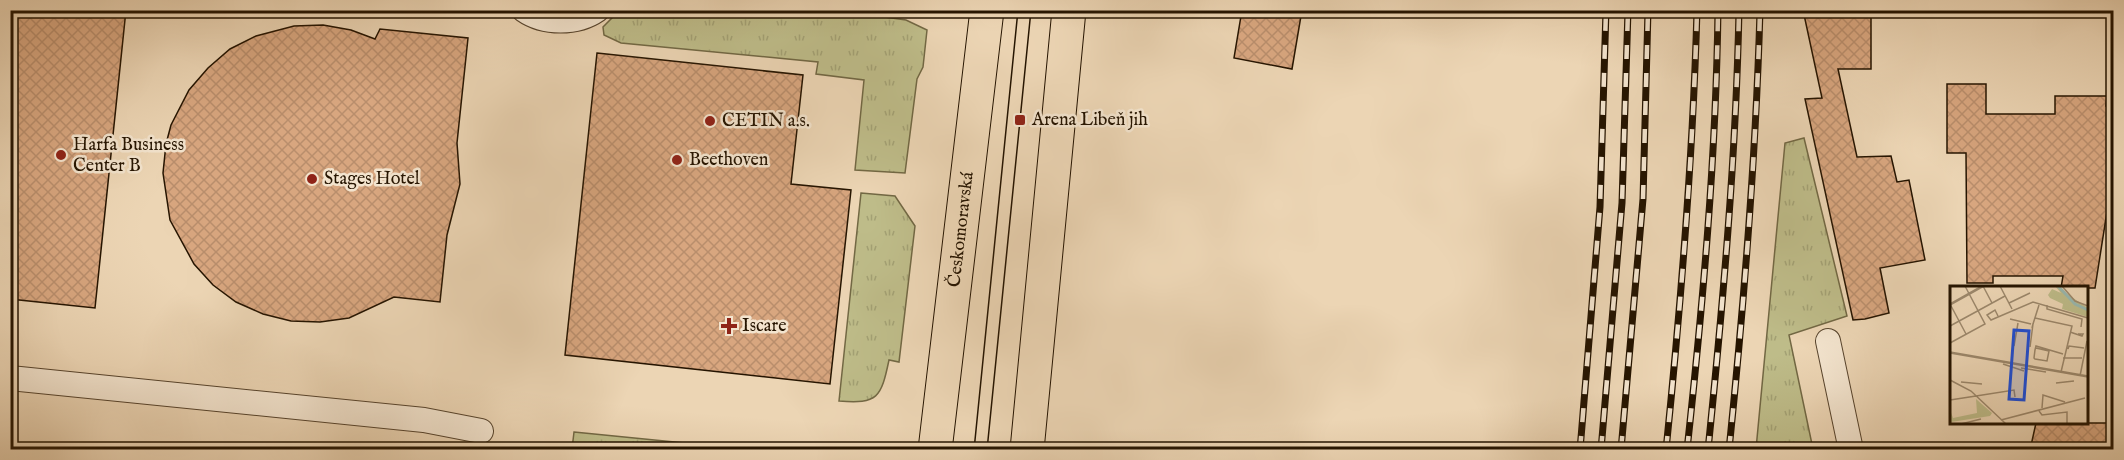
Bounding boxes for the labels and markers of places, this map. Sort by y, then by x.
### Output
place label: Arena Libeň jih [1031,109,1148,132]
place label: CETIN a.s. [722,110,810,133]
marker: Arena Libeň jih [1013,113,1027,127]
marker: CETIN a.s. [703,114,717,128]
place label: Harfa Business Center B [73,134,184,178]
marker: Harfa Business Center B [54,148,68,162]
place label: Beethoven [689,149,769,172]
marker: Beethoven [670,153,684,167]
place label: Stages Hotel [324,168,420,191]
marker: Stages Hotel [305,172,319,186]
place label: Iscare [742,315,786,338]
marker: Iscare [720,317,738,335]

